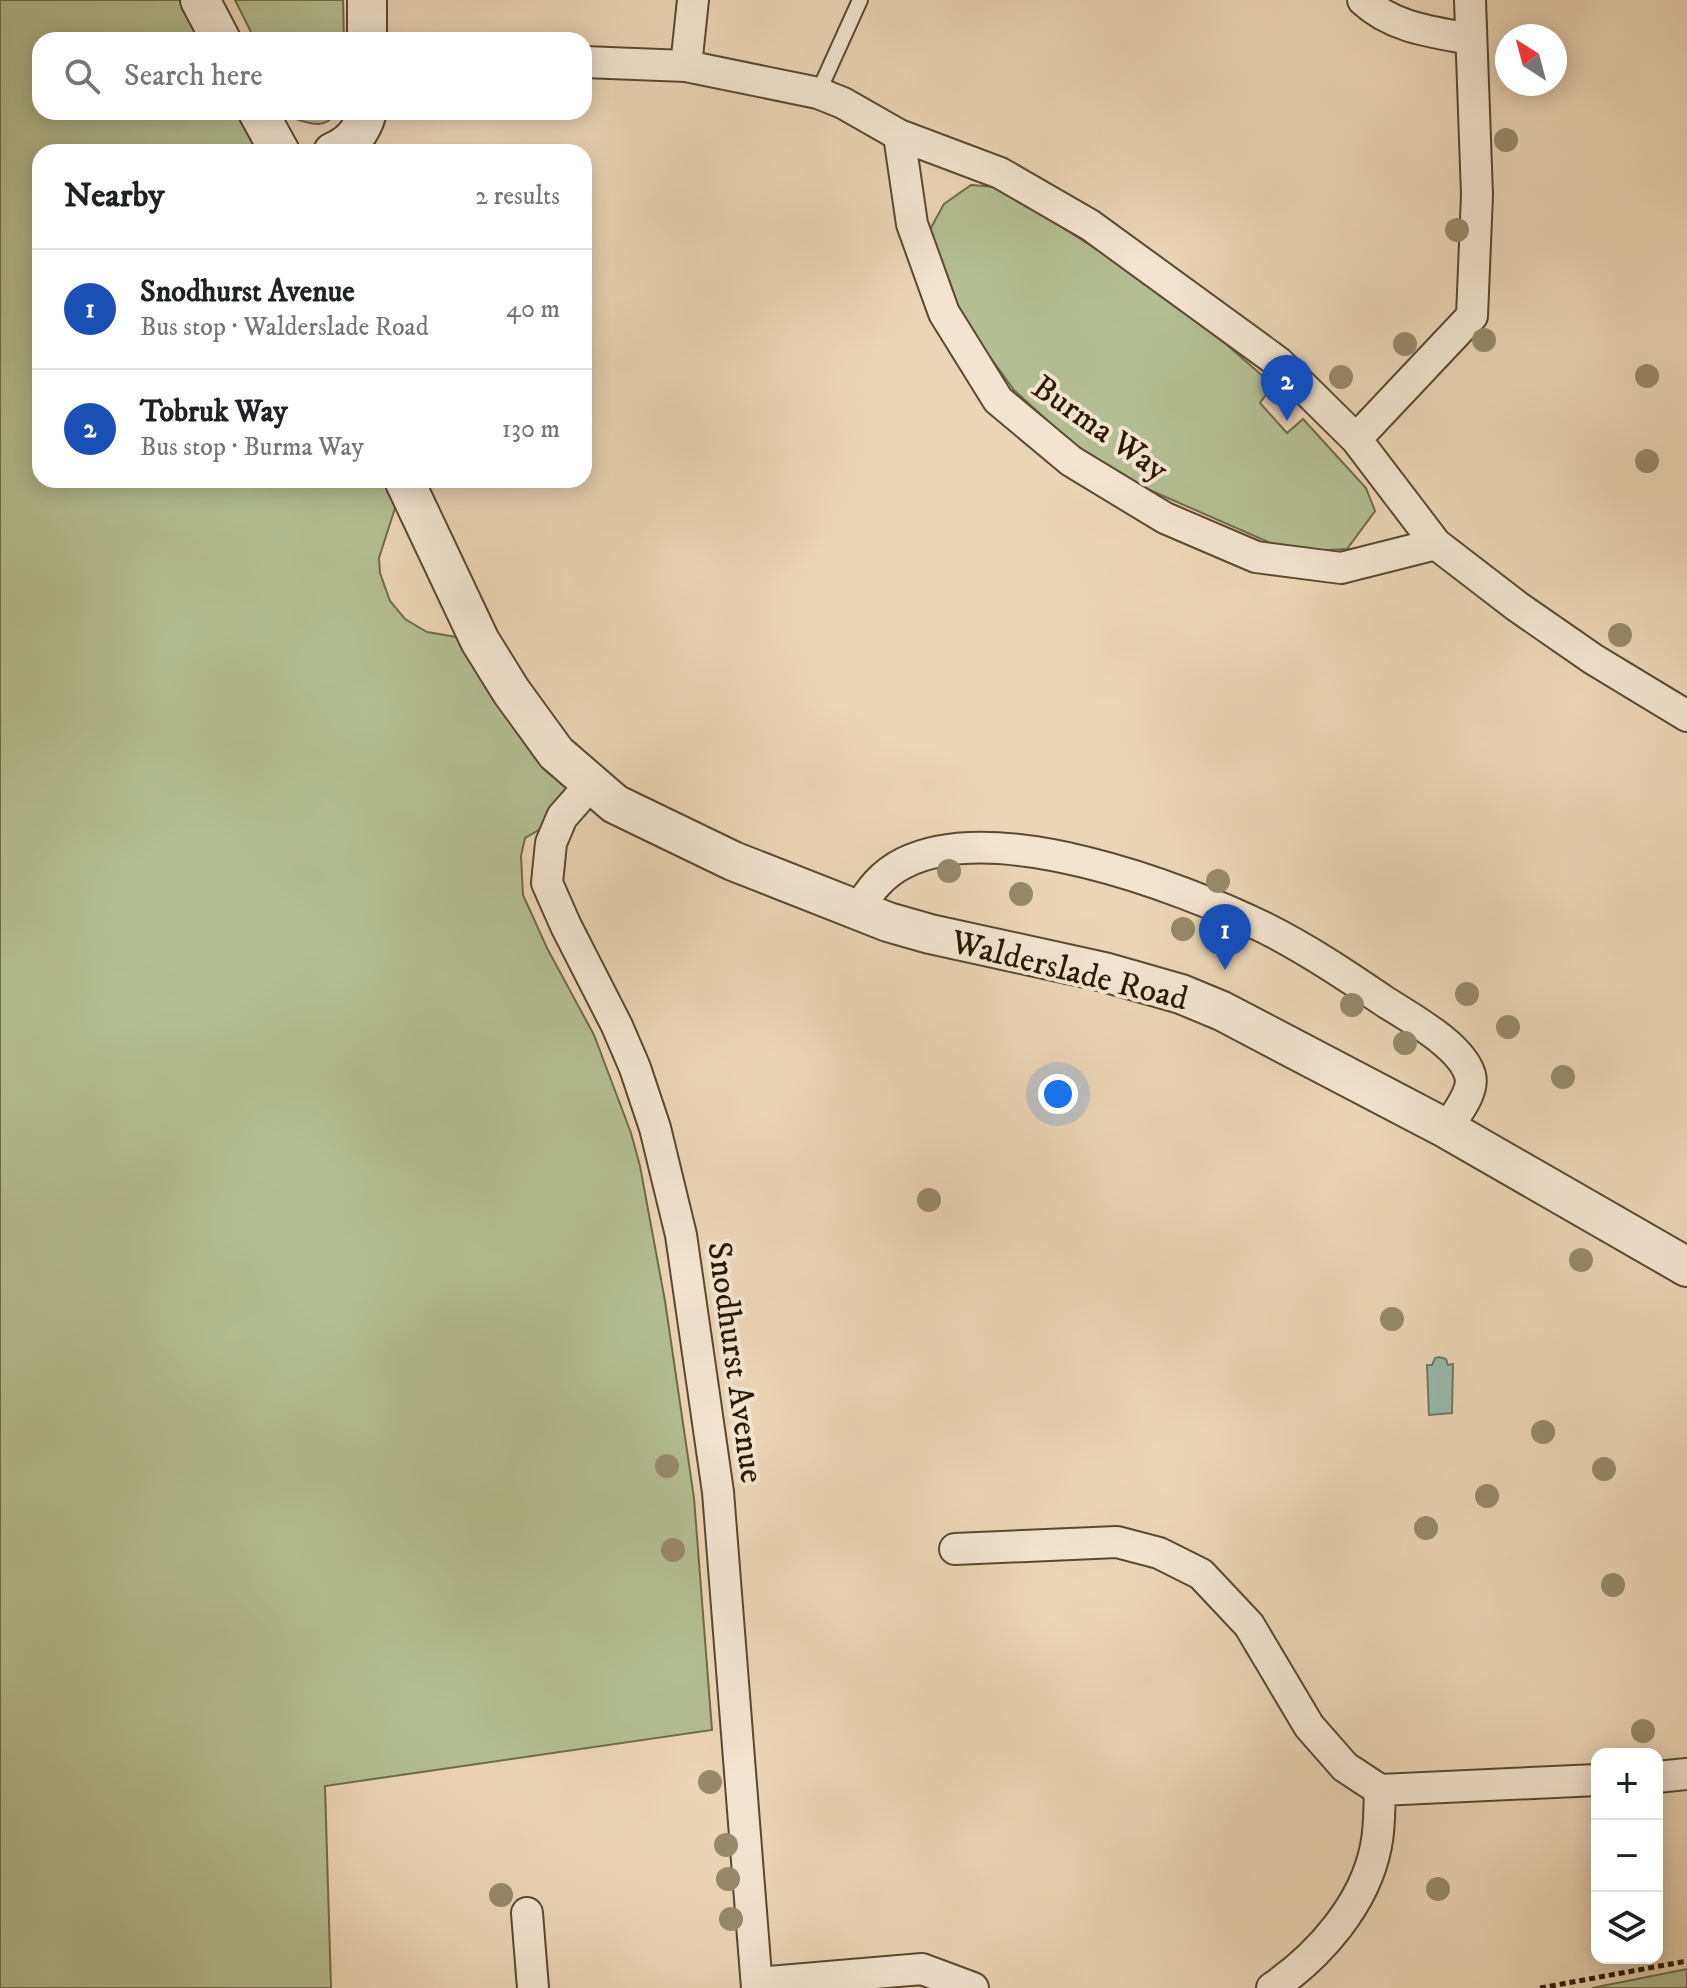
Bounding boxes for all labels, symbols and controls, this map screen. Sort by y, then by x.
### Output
north arrow [1495,24,1567,96]
search box [32,32,592,120]
icon: search [60,54,104,98]
text: Search here [124,58,263,95]
text: Nearby [64,175,165,217]
text: 2 results [475,180,560,213]
text: Snodhurst Avenue [140,274,355,311]
text: 1 [85,293,95,326]
text: 40 m [506,293,560,326]
text: Bus stop · Walderslade Road [140,311,429,344]
pin: 2 [1261,355,1313,421]
street label: Burma Way [1023,366,1177,491]
text: Tobruk Way [140,394,288,431]
text: 2 [84,413,96,446]
text: 130 m [502,413,560,446]
text: Bus stop · Burma Way [140,431,364,464]
pin: 1 [1199,904,1251,970]
street label: Walderslade Road [946,921,1192,1021]
your location [1038,1074,1078,1114]
street label: Snodhurst Avenue [697,1239,773,1486]
map controls [1591,1748,1663,1964]
button: + [1591,1748,1663,1820]
button: − [1591,1820,1663,1892]
button: layers [1591,1892,1663,1964]

